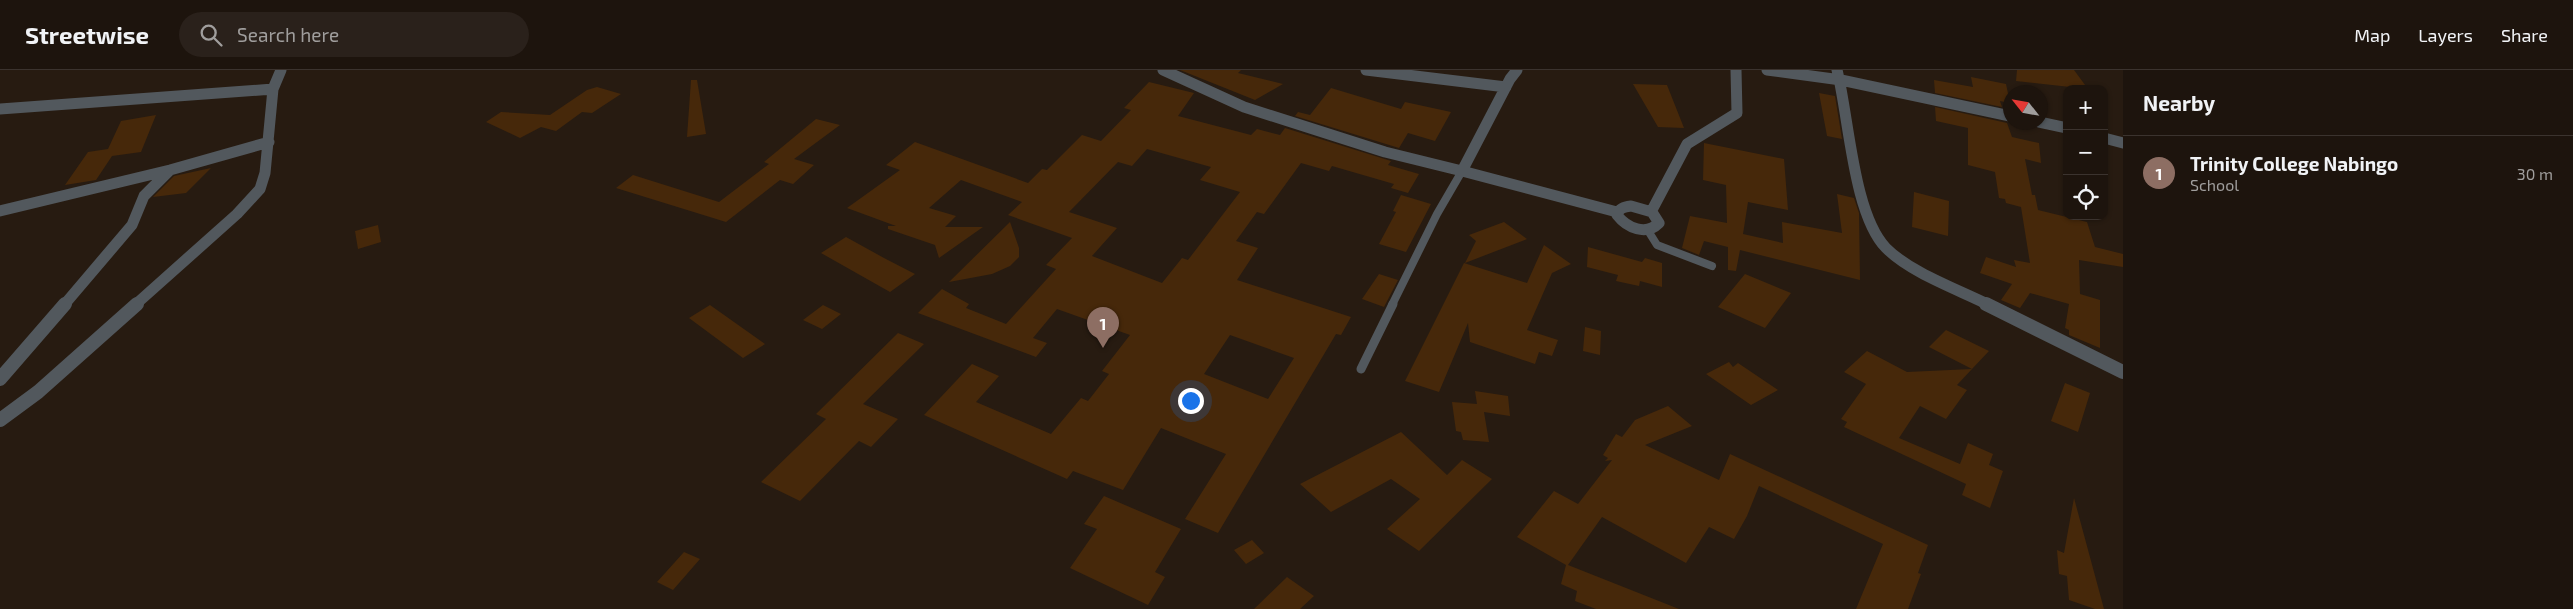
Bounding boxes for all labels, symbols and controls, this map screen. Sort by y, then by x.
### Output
search box [179,12,529,57]
text: Streetwise [25,20,149,49]
icon: search [197,21,225,49]
text: Search here [237,23,339,46]
text: Map [2354,24,2390,46]
text: Layers [2418,24,2473,46]
text: Share [2501,24,2548,46]
north arrow [2003,85,2048,130]
map controls [2063,85,2108,220]
button: + [2063,85,2108,130]
text: Nearby [2143,90,2215,115]
button: − [2063,130,2108,175]
text: Trinity College Nabingo [2190,152,2398,175]
text: 1 [2156,164,2162,183]
text: 30 m [2517,164,2553,183]
button: locate [2063,175,2108,220]
text: School [2190,175,2239,194]
pin: 1 [1087,307,1119,348]
your location [1178,388,1204,414]

